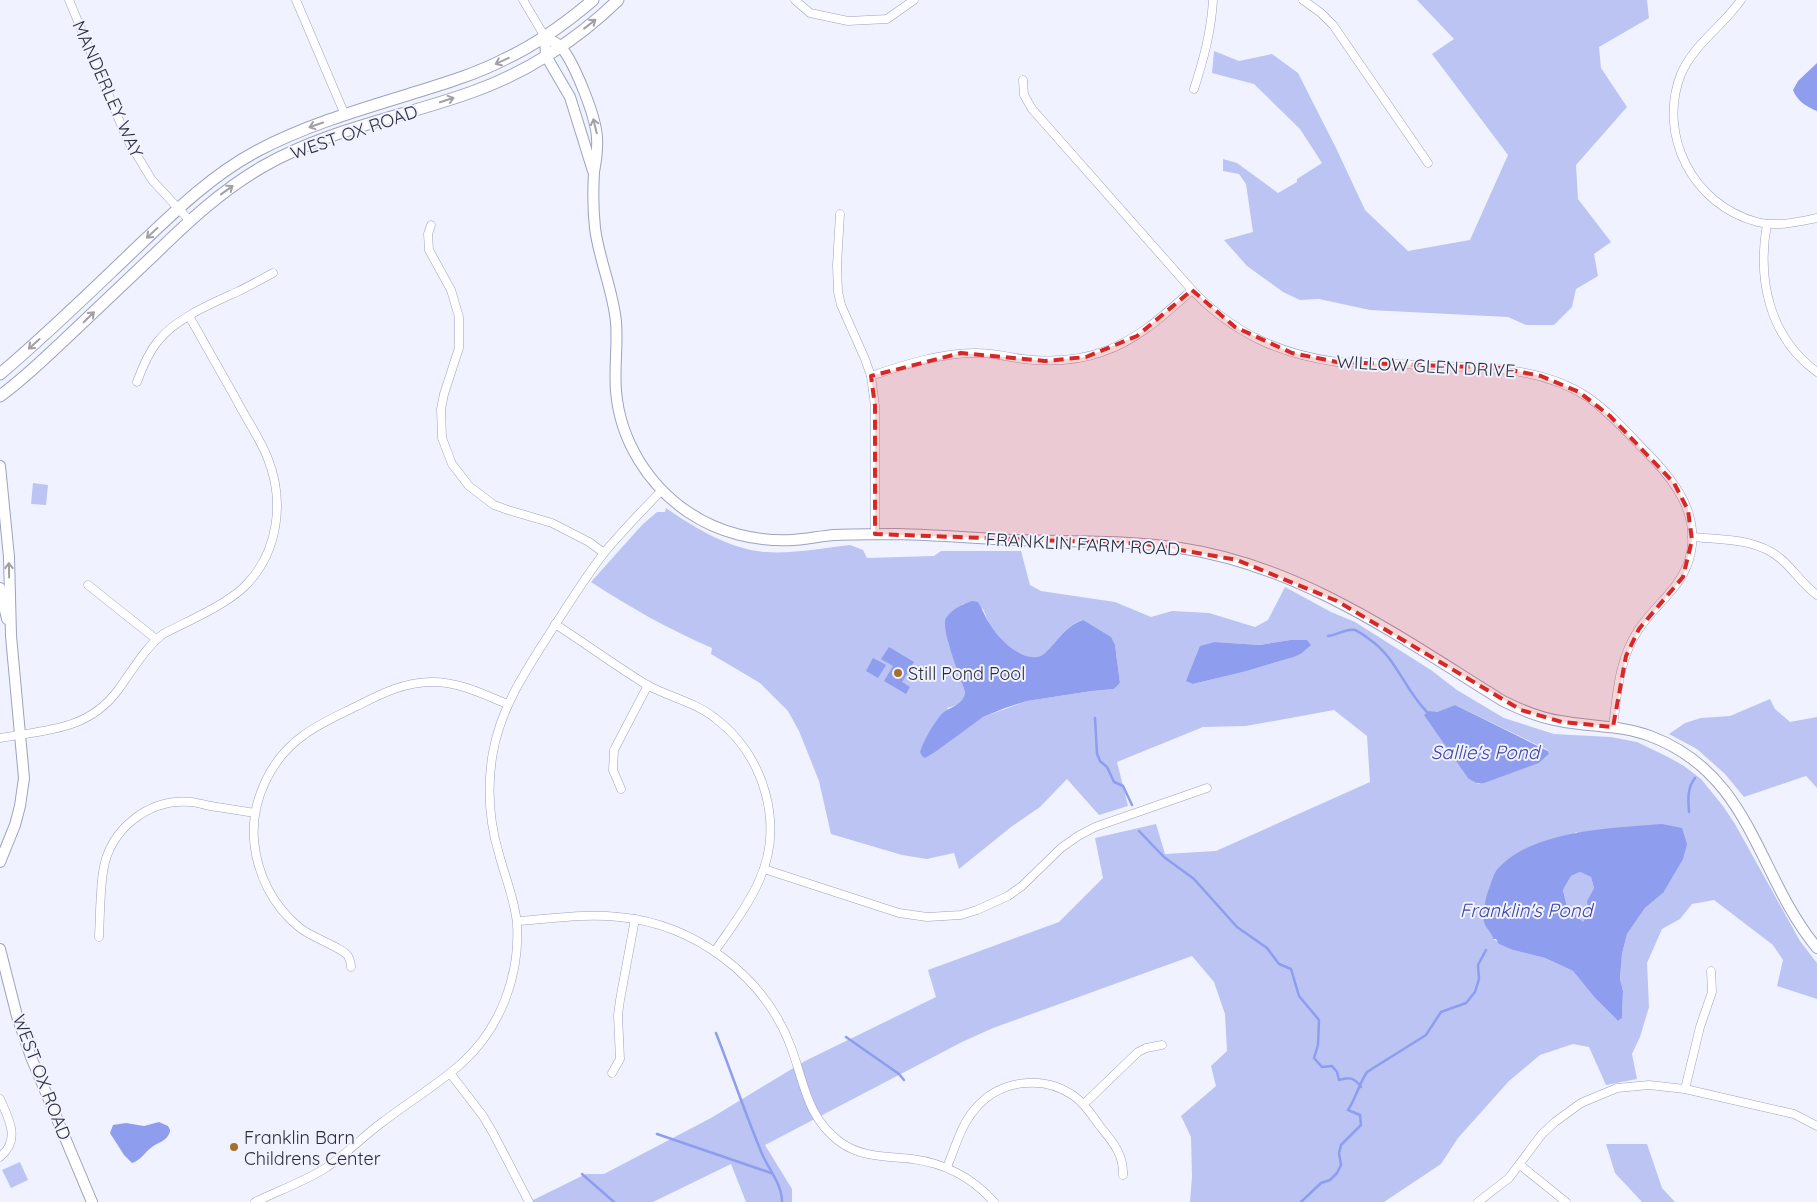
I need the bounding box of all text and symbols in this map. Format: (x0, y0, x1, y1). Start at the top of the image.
street label: MANDERLEY WAY (67, 17, 149, 161)
one-way arrow (584, 19, 597, 30)
one-way arrow (495, 56, 510, 66)
one-way arrow (439, 95, 454, 104)
street label: WEST OX ROAD (288, 100, 421, 164)
one-way arrow (590, 119, 599, 135)
one-way arrow (309, 121, 324, 130)
one-way arrow (220, 185, 234, 195)
one-way arrow (146, 227, 159, 239)
one-way arrow (82, 311, 95, 323)
one-way arrow (28, 339, 41, 350)
street label: WILLOW GLEN DRIVE (1336, 350, 1516, 382)
street label: FRANKLIN FARM ROAD (985, 527, 1181, 561)
one-way arrow (5, 562, 14, 578)
place label: Still Pond Pool (908, 662, 1025, 685)
marker: Still Pond Pool (892, 667, 904, 679)
water label: Sallie's Pond (1431, 740, 1542, 764)
water label: Franklin's Pond (1460, 898, 1595, 922)
street label: WEST OX ROAD (7, 1011, 77, 1143)
place label: Franklin Barn Childrens Center (244, 1126, 381, 1170)
marker: Franklin Barn Childrens Center (228, 1141, 240, 1153)

